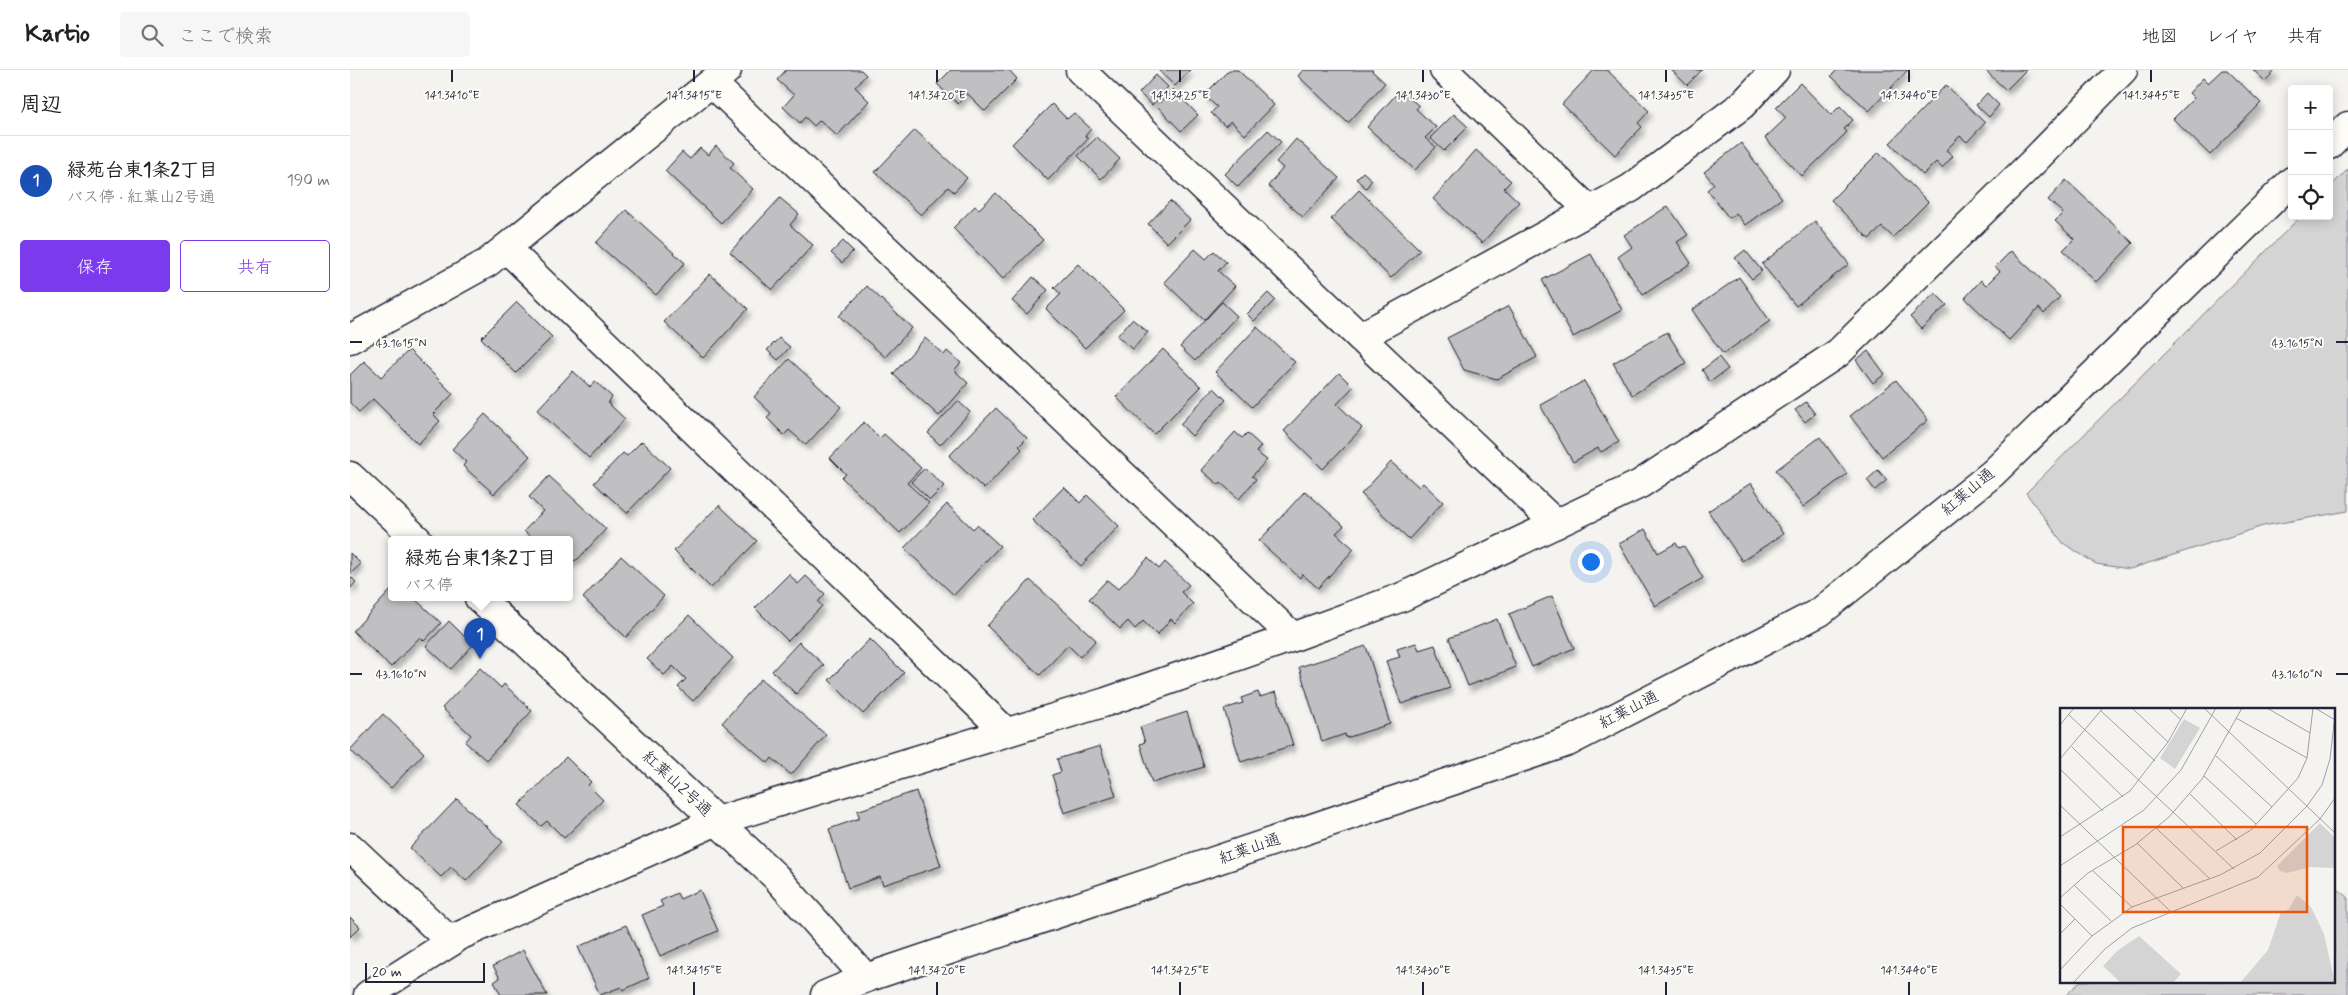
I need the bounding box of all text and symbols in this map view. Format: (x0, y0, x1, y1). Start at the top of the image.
search box (120, 12, 470, 57)
text: Kartio (25, 19, 90, 50)
icon: search (138, 21, 166, 49)
text: ここで検索 (178, 24, 273, 49)
text: 地図 (2142, 25, 2178, 49)
text: レイヤ (2206, 25, 2259, 49)
text: 共有 (2287, 25, 2323, 49)
map controls (2288, 85, 2333, 220)
button: + (2288, 85, 2333, 130)
text: 141.3410°E (424, 88, 480, 104)
text: 141.3415°E (666, 88, 722, 104)
text: 141.3420°E (908, 88, 966, 104)
text: 141.3425°E (1151, 88, 1209, 104)
text: 141.3430°E (1395, 88, 1451, 104)
text: 141.3435°E (1638, 88, 1694, 104)
text: 141.3440°E (1880, 88, 1938, 104)
text: 141.3445°E (2122, 88, 2180, 104)
text: 周辺 (20, 91, 62, 119)
button: − (2288, 130, 2333, 175)
text: 緑苑台東1条2丁目 (67, 158, 218, 183)
text: 1 (32, 170, 40, 191)
text: 190 m (287, 170, 330, 191)
button: locate (2288, 175, 2333, 220)
text: バス停 · 紅葉山2号通 (67, 187, 215, 208)
button: 保存 (20, 240, 170, 292)
button: 共有 (180, 240, 330, 292)
text: 43.1615°N (376, 336, 426, 352)
text: 43.1615°N (2272, 336, 2322, 352)
street label: 紅葉山通 (1937, 463, 1999, 521)
popup (388, 536, 573, 601)
text: 緑苑台東1条2丁目 (405, 546, 556, 571)
your location (1578, 549, 1604, 575)
text: バス停 (405, 575, 453, 596)
pin: 1 (464, 618, 496, 659)
text: 43.1610°N (376, 667, 426, 683)
text: 43.1610°N (2272, 667, 2322, 683)
street label: 紅葉山通 (1596, 686, 1662, 734)
inset map (2060, 708, 2336, 982)
street label: 紅葉山2号通 (638, 746, 716, 822)
street label: 紅葉山通 (1216, 829, 1284, 869)
scale bar (365, 960, 485, 983)
text: 20 m (372, 963, 402, 981)
text: 141.3415°E (666, 963, 722, 979)
text: 141.3420°E (908, 963, 966, 979)
text: 141.3425°E (1151, 963, 1209, 979)
text: 141.3430°E (1395, 963, 1451, 979)
text: 141.3435°E (1638, 963, 1694, 979)
text: 141.3440°E (1880, 963, 1938, 979)

